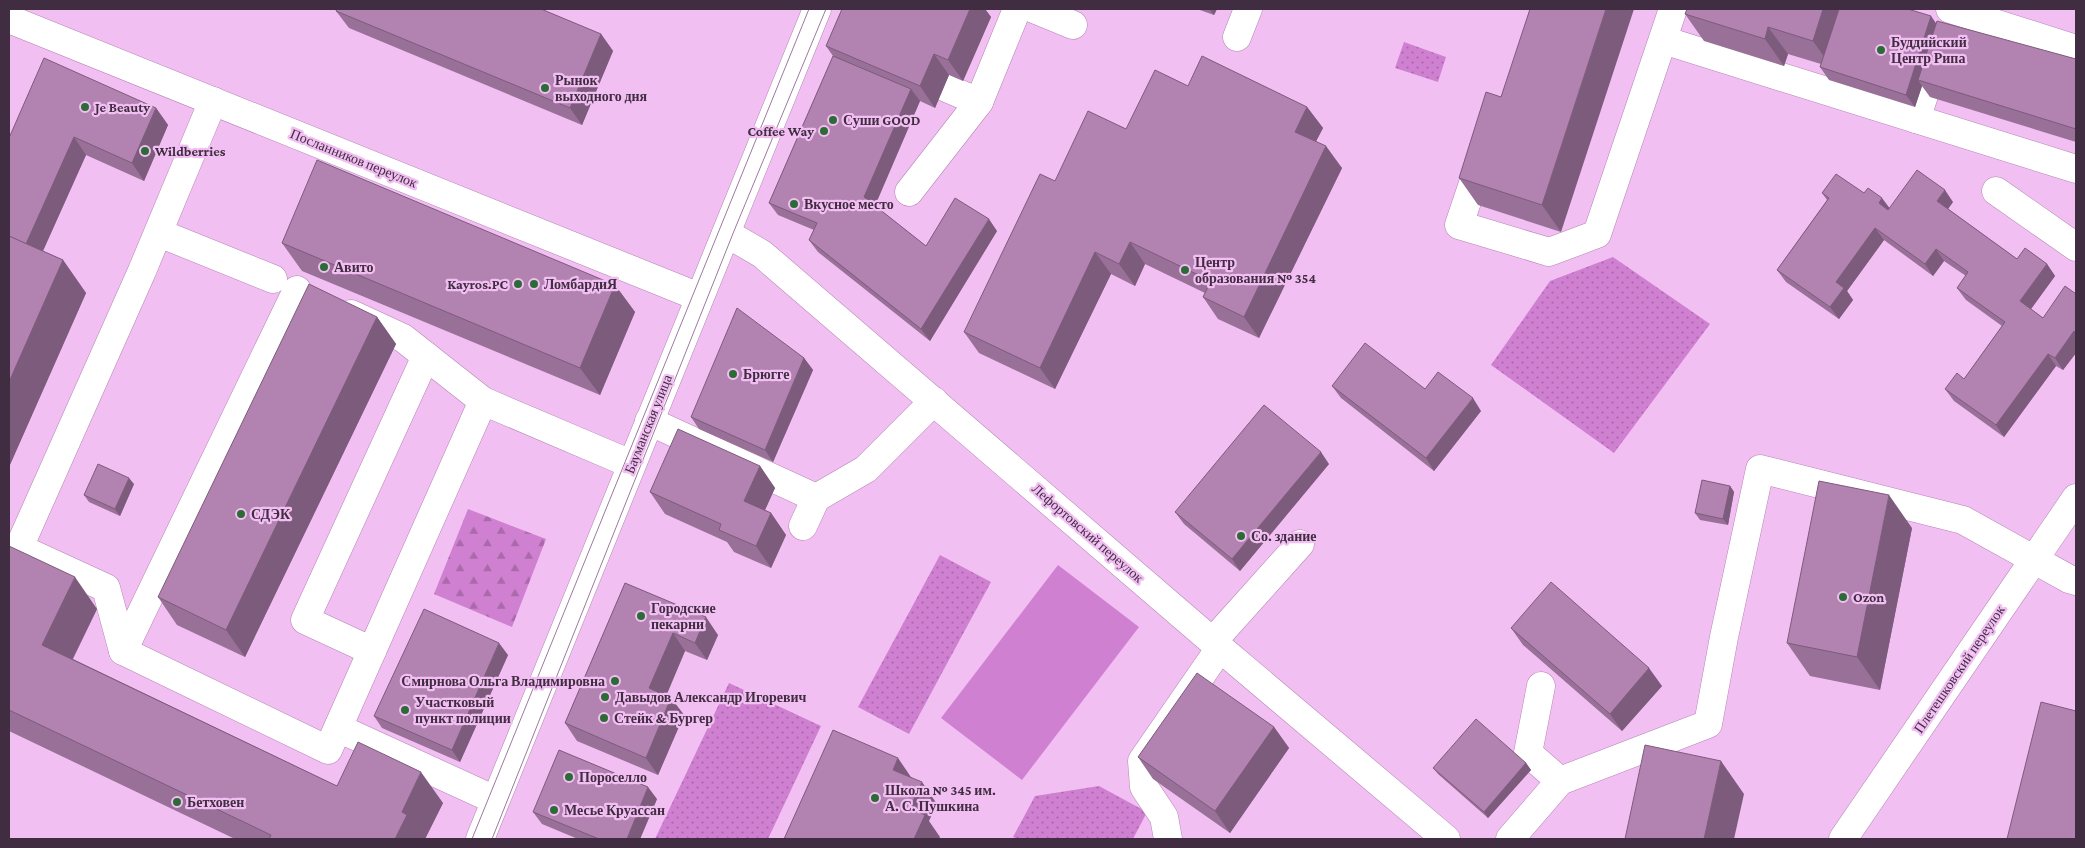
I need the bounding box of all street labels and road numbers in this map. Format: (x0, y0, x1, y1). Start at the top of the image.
street label: Посланников переулок (288, 125, 420, 191)
street label: Бауманская улица (621, 371, 675, 476)
street label: Лефортовский переулок (1029, 480, 1147, 586)
street label: Плетешковский переулок (1910, 602, 2008, 736)

